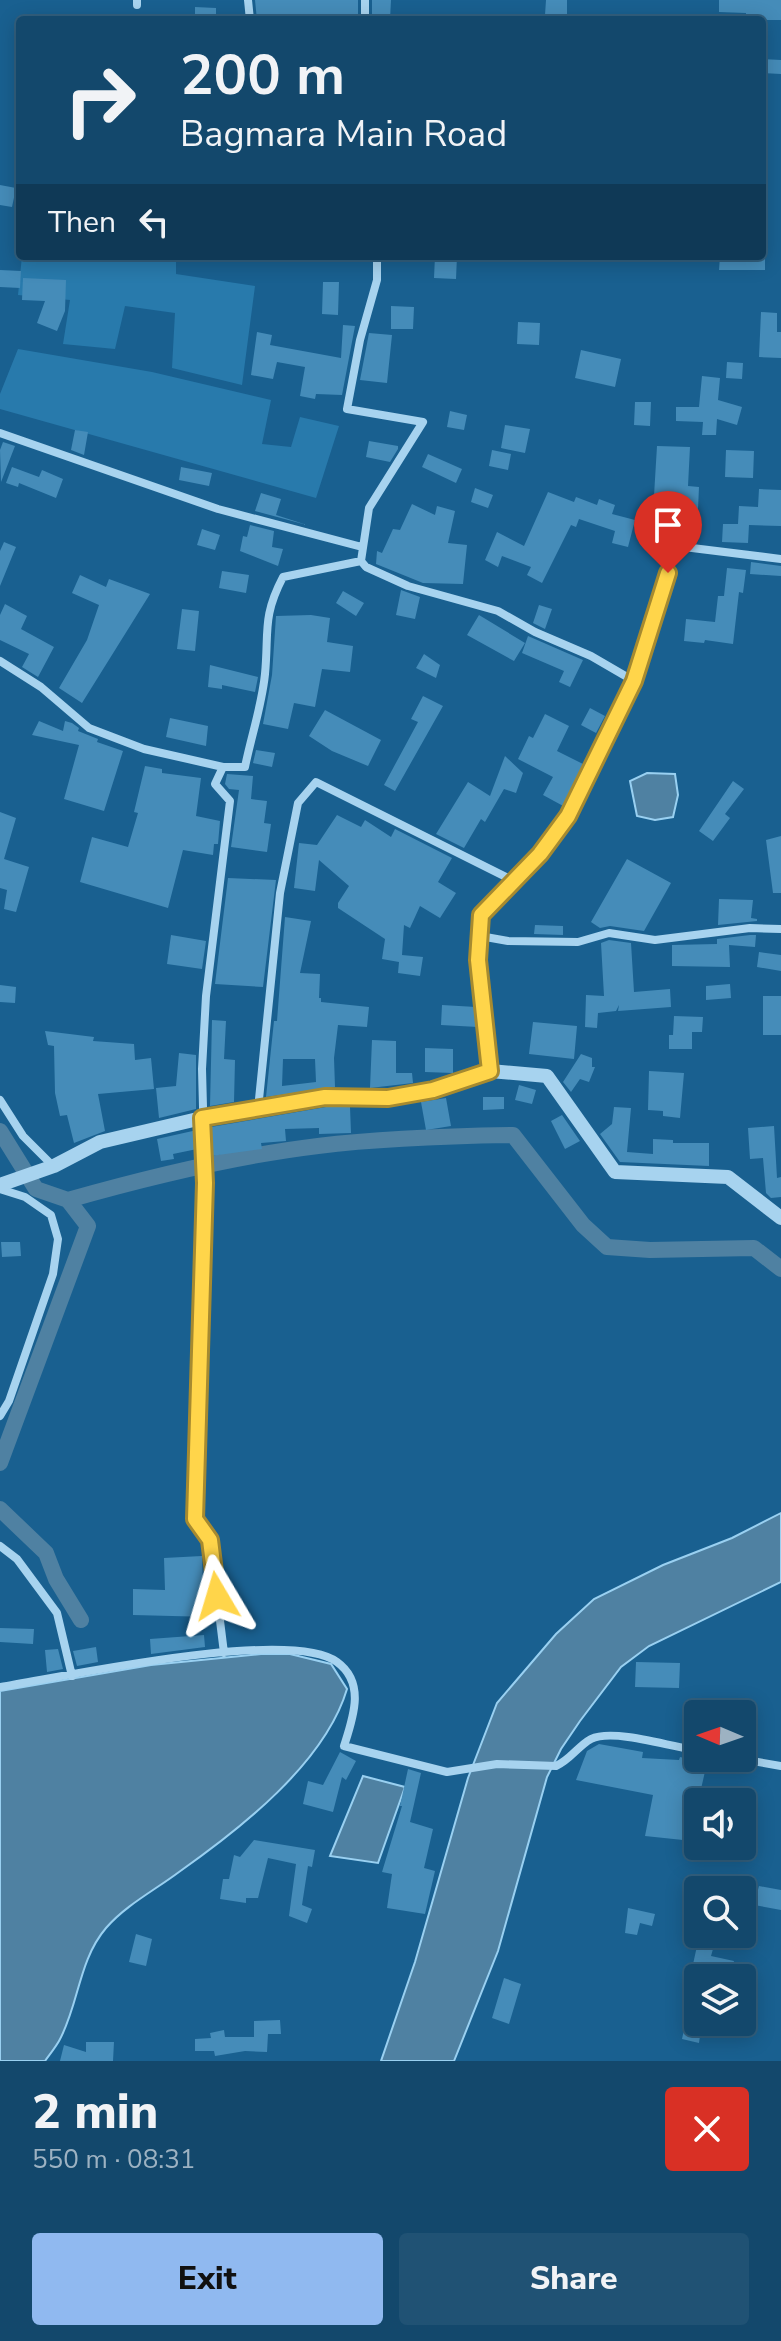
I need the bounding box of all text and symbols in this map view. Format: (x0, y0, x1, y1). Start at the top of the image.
text: 200 m (180, 37, 345, 114)
icon: right (48, 48, 152, 152)
text: Bagmara Main Road (180, 110, 507, 159)
icon: left (132, 200, 176, 244)
text: Then (48, 202, 116, 243)
pin (634, 491, 702, 573)
icon: arrive (646, 503, 690, 547)
position arrow (175, 1554, 259, 1638)
north arrow (684, 1700, 756, 1772)
map controls (684, 1700, 756, 2036)
button: sound (684, 1788, 756, 1860)
button: search (684, 1876, 756, 1948)
button: layers (684, 1964, 756, 2036)
text: 2 min (32, 2079, 158, 2145)
button: close (665, 2087, 749, 2171)
text: 550 m · 08:31 (32, 2142, 195, 2177)
button: Exit (32, 2233, 383, 2325)
button: Share (399, 2233, 749, 2325)

